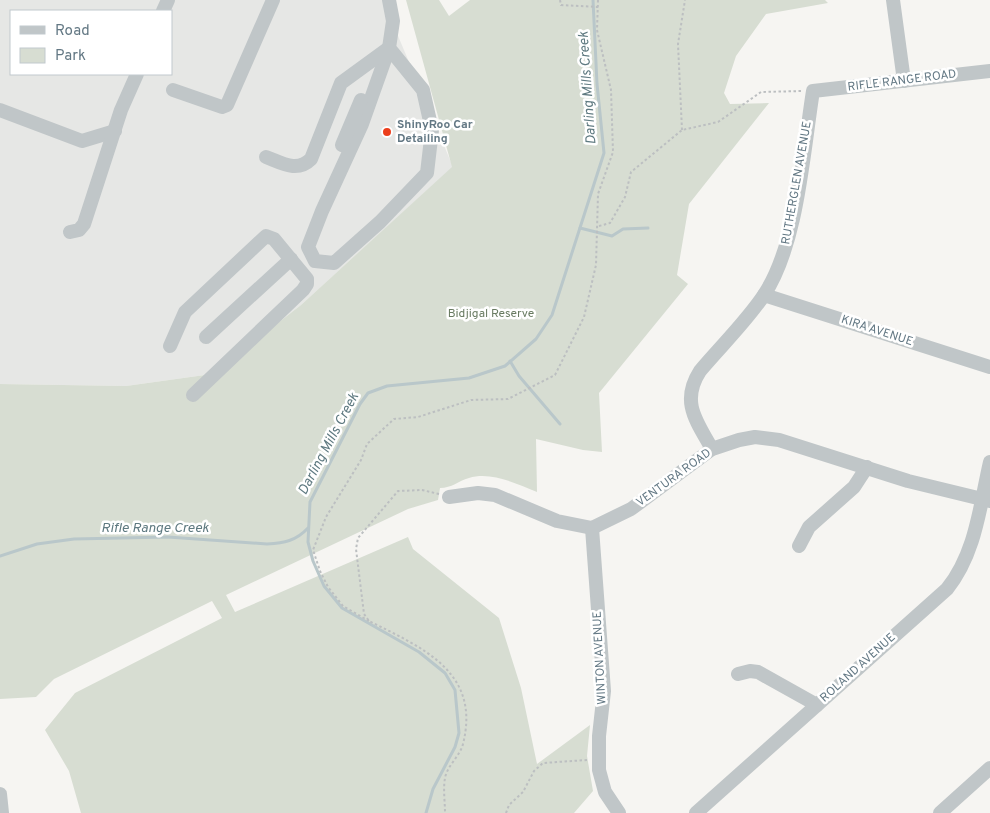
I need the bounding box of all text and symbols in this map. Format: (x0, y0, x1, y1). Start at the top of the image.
legend (10, 10, 172, 75)
text: Road (55, 22, 90, 41)
water label: Darling Mills Creek (576, 30, 600, 145)
text: Park (55, 47, 86, 66)
street label: RIFLE RANGE ROAD (847, 66, 957, 96)
place label: ShinyRoo Car Detailing (397, 117, 473, 147)
street label: RUTHERGLEN AVENUE (778, 120, 816, 246)
marker: ShinyRoo Car Detailing (381, 126, 393, 138)
park label: Bidjigal Reserve (448, 306, 534, 322)
street label: KIRA AVENUE (839, 312, 915, 350)
water label: Darling Mills Creek (295, 389, 364, 498)
street label: VENTURA ROAD (633, 445, 715, 511)
water label: Rifle Range Creek (101, 520, 210, 537)
street label: WINTON AVENUE (590, 611, 610, 705)
street label: ROLAND AVENUE (817, 630, 899, 706)

